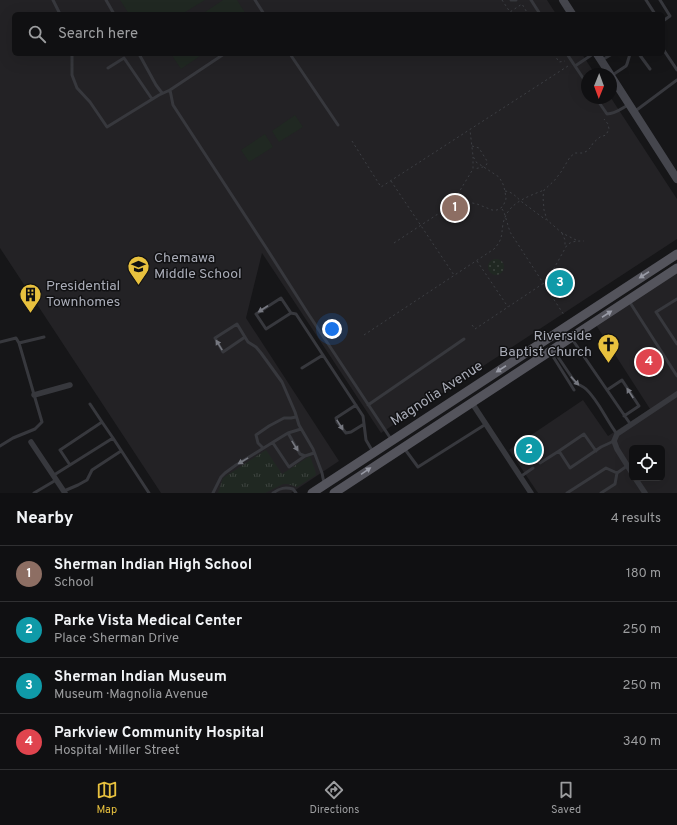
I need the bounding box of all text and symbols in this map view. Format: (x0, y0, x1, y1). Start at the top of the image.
search box (12, 12, 665, 56)
icon: search (26, 23, 48, 45)
text: Search here (58, 25, 138, 44)
north arrow (581, 68, 617, 104)
pin: 1 (442, 193, 468, 223)
place label: Chemawa Middle School (154, 250, 242, 283)
school or university icon: Chemawa Middle School (126, 253, 152, 286)
pin: 3 (547, 268, 573, 298)
one-way arrow (639, 271, 650, 279)
place label: Presidential Townhomes (46, 278, 120, 311)
building icon: Presidential Townhomes (18, 281, 44, 314)
one-way arrow (258, 305, 268, 313)
one-way arrow (602, 310, 612, 318)
your location (322, 319, 342, 339)
place label: Riverside Baptist Church (499, 328, 592, 361)
church icon: Riverside Baptist Church (595, 331, 621, 364)
one-way arrow (215, 340, 223, 350)
pin: 4 (636, 347, 662, 377)
street label: Magnolia Avenue (388, 358, 486, 430)
one-way arrow (495, 366, 507, 373)
one-way arrow (571, 376, 580, 386)
one-way arrow (626, 388, 634, 398)
one-way arrow (337, 419, 344, 431)
pin: 2 (516, 435, 542, 465)
one-way arrow (292, 440, 299, 452)
map controls (629, 445, 665, 481)
button: locate (629, 445, 665, 481)
one-way arrow (237, 457, 249, 464)
one-way arrow (361, 468, 372, 475)
text: Nearby (16, 508, 73, 530)
text: 4 results (611, 511, 661, 527)
text: Sherman Indian High School (54, 556, 252, 575)
text: 1 (26, 566, 32, 582)
text: 180 m (626, 566, 661, 582)
text: School (54, 575, 94, 591)
text: Parke Vista Medical Center (54, 612, 242, 631)
text: 2 (25, 622, 33, 638)
text: 250 m (623, 622, 661, 638)
text: Place · Sherman Drive (54, 631, 179, 647)
text: Sherman Indian Museum (54, 668, 227, 687)
text: 3 (25, 678, 33, 694)
text: 250 m (623, 678, 661, 694)
text: Museum · Magnolia Avenue (54, 687, 208, 703)
text: Parkview Community Hospital (54, 724, 264, 743)
text: 4 (25, 734, 33, 750)
text: 340 m (623, 734, 661, 750)
text: Hospital · Miller Street (54, 743, 180, 759)
tab: Map (96, 779, 118, 817)
tab: Directions (309, 779, 359, 817)
tab: Saved (551, 779, 581, 817)

